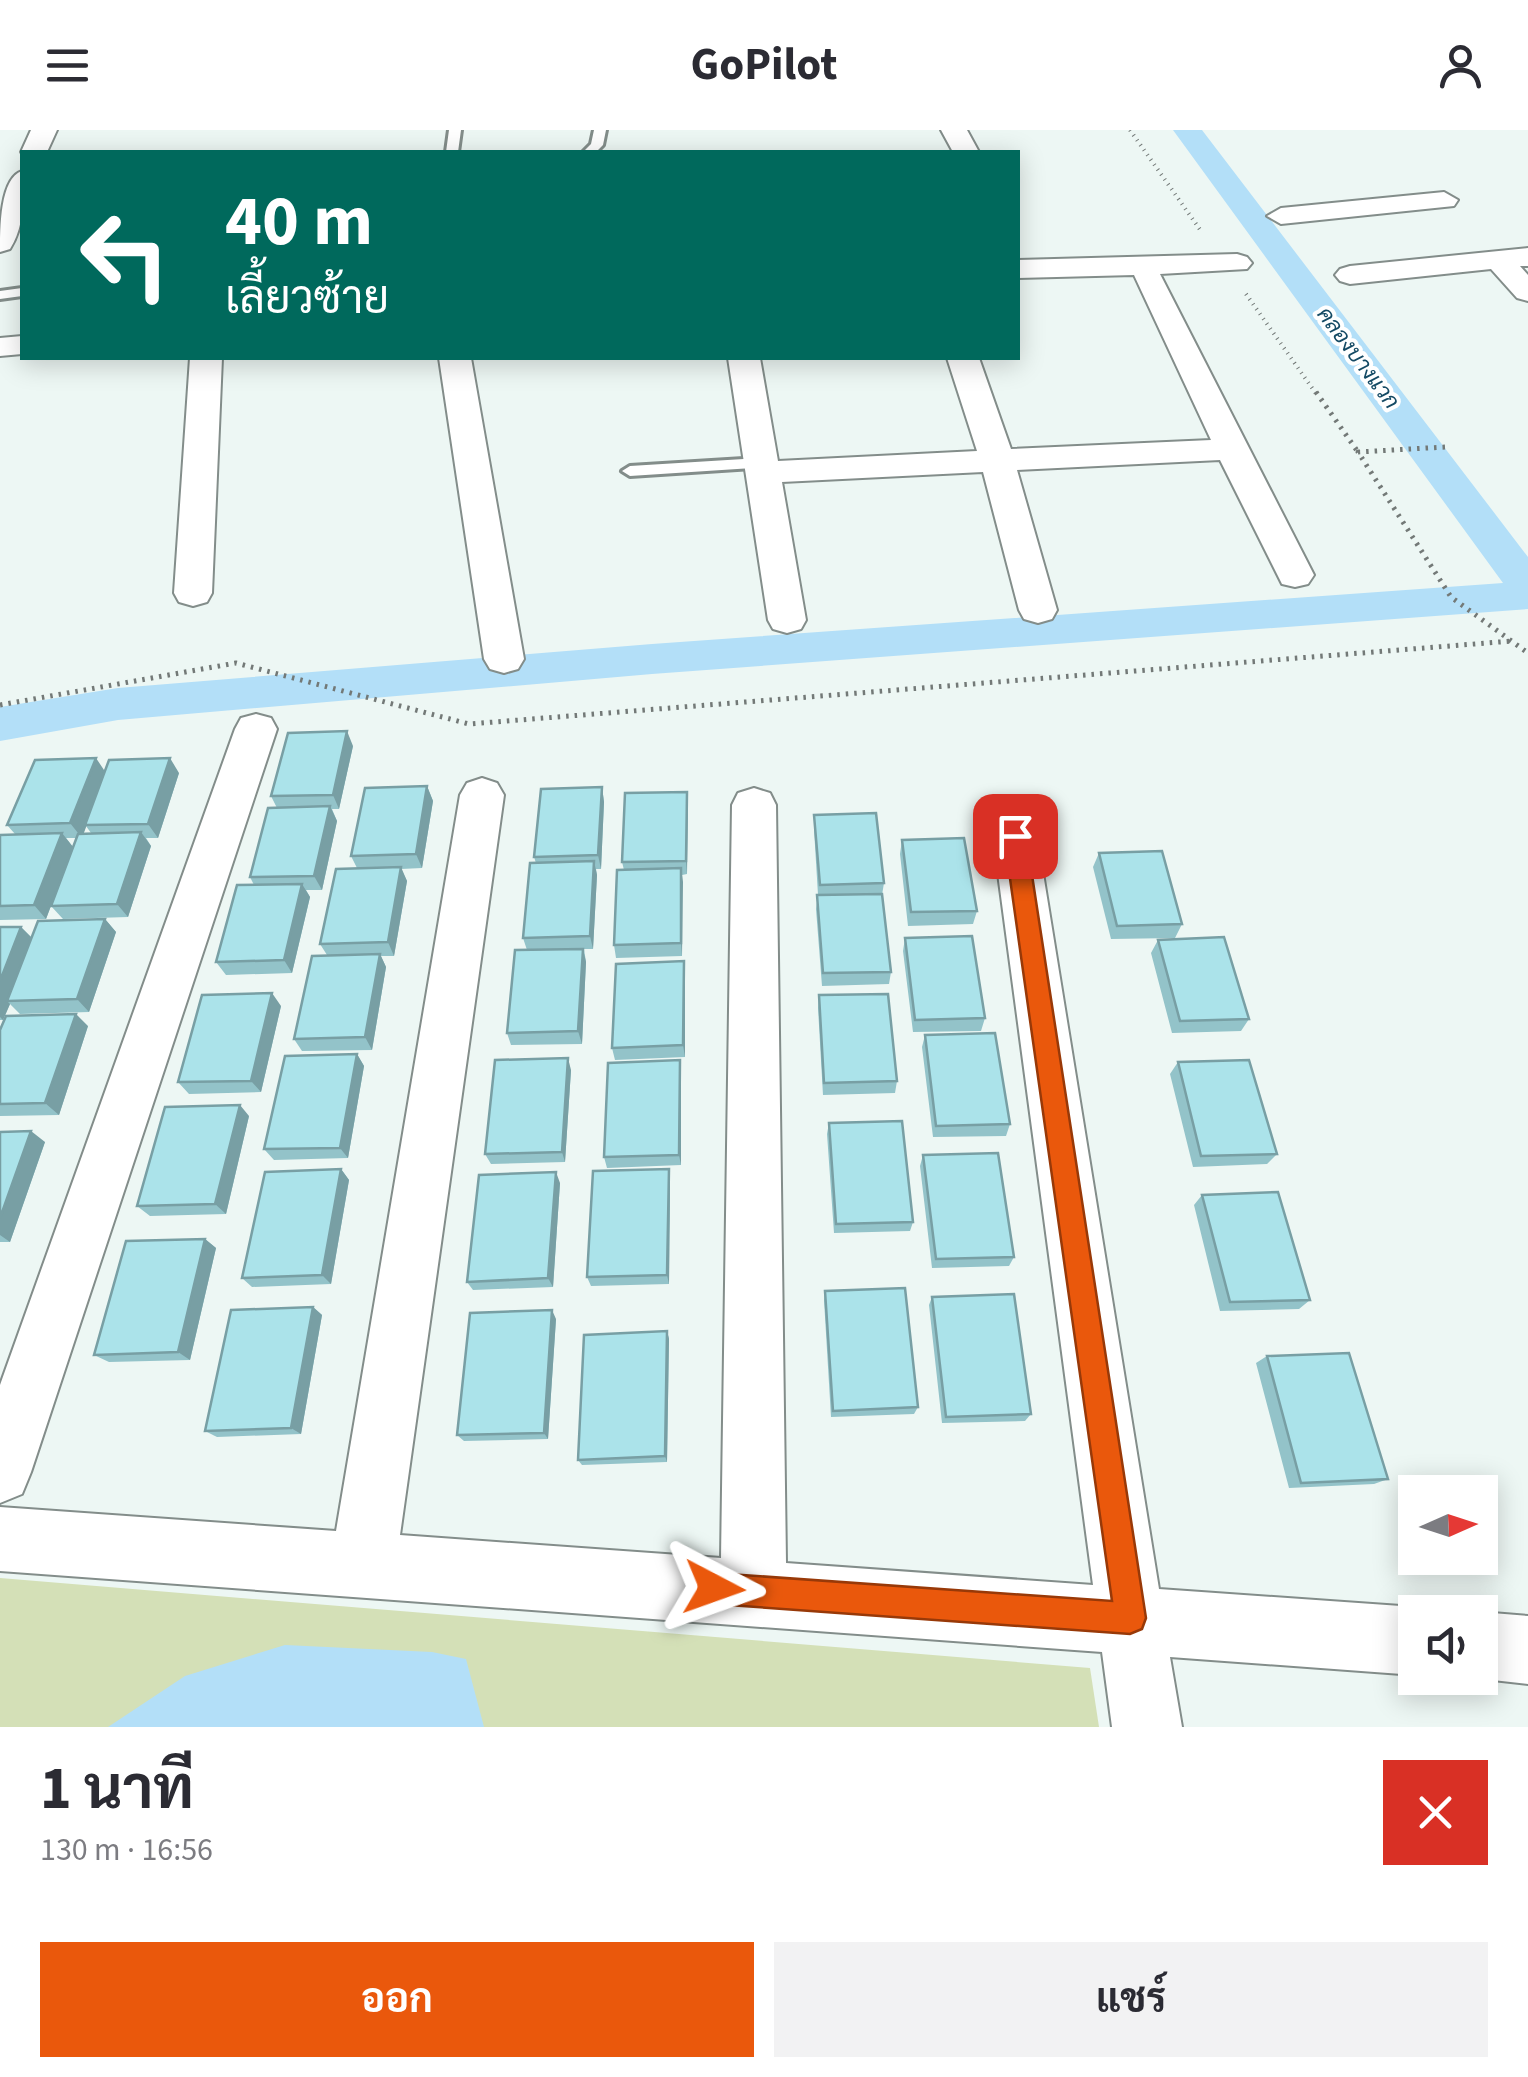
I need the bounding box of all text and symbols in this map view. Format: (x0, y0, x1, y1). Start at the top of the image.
text: GoPilot (691, 33, 837, 97)
icon: menu (40, 38, 95, 93)
icon: person (1433, 38, 1488, 93)
text: 40 m (225, 172, 373, 272)
icon: left (60, 190, 190, 320)
text: เลี้ยวซ้าย (225, 267, 389, 331)
water label: คลองบางแวก (1309, 300, 1407, 416)
pin (973, 794, 1058, 879)
icon: arrive (988, 809, 1043, 864)
north arrow (1398, 1475, 1498, 1575)
map controls (1398, 1475, 1498, 1695)
position arrow (662, 1536, 766, 1640)
button: sound (1398, 1595, 1498, 1695)
text: 1 นาที (40, 1747, 194, 1832)
button: close (1383, 1760, 1488, 1865)
text: 130 m · 16:56 (40, 1827, 213, 1873)
button: ออก (40, 1942, 754, 2057)
button: แชร์ (774, 1942, 1488, 2057)

